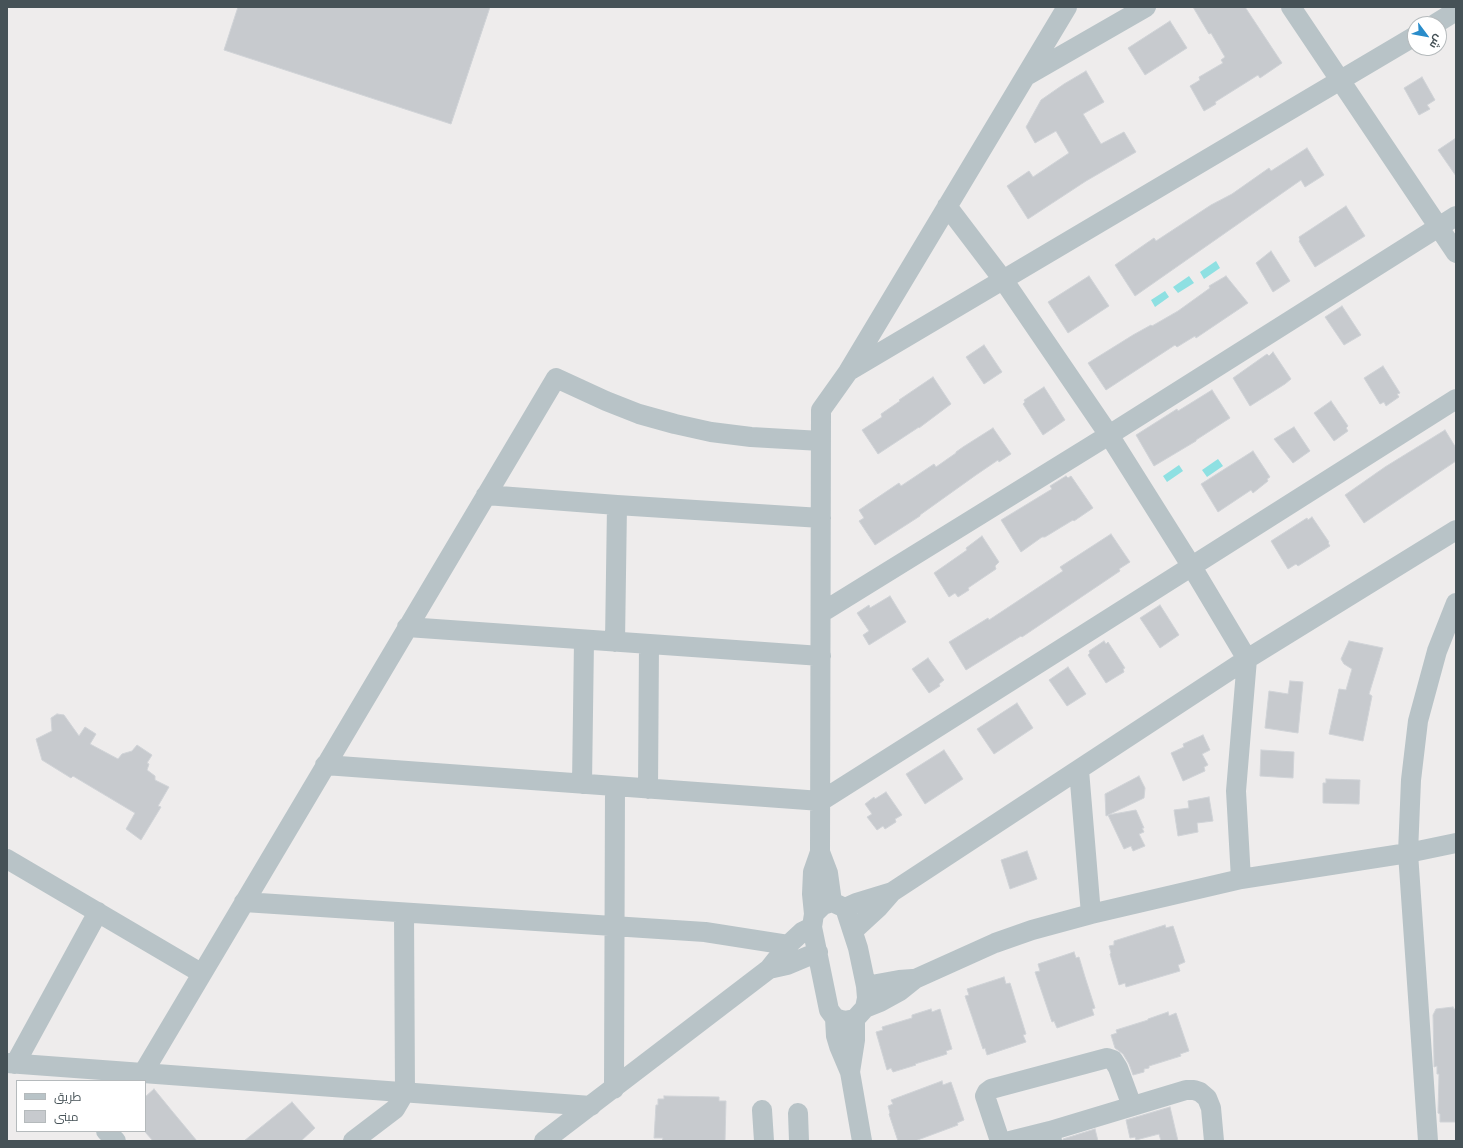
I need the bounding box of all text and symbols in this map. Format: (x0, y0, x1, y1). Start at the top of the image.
north arrow (1407, 16, 1447, 56)
text: ش (1427, 32, 1447, 52)
legend (16, 1080, 146, 1132)
text: طريق (54, 1088, 81, 1105)
text: مبنى (54, 1108, 79, 1125)

